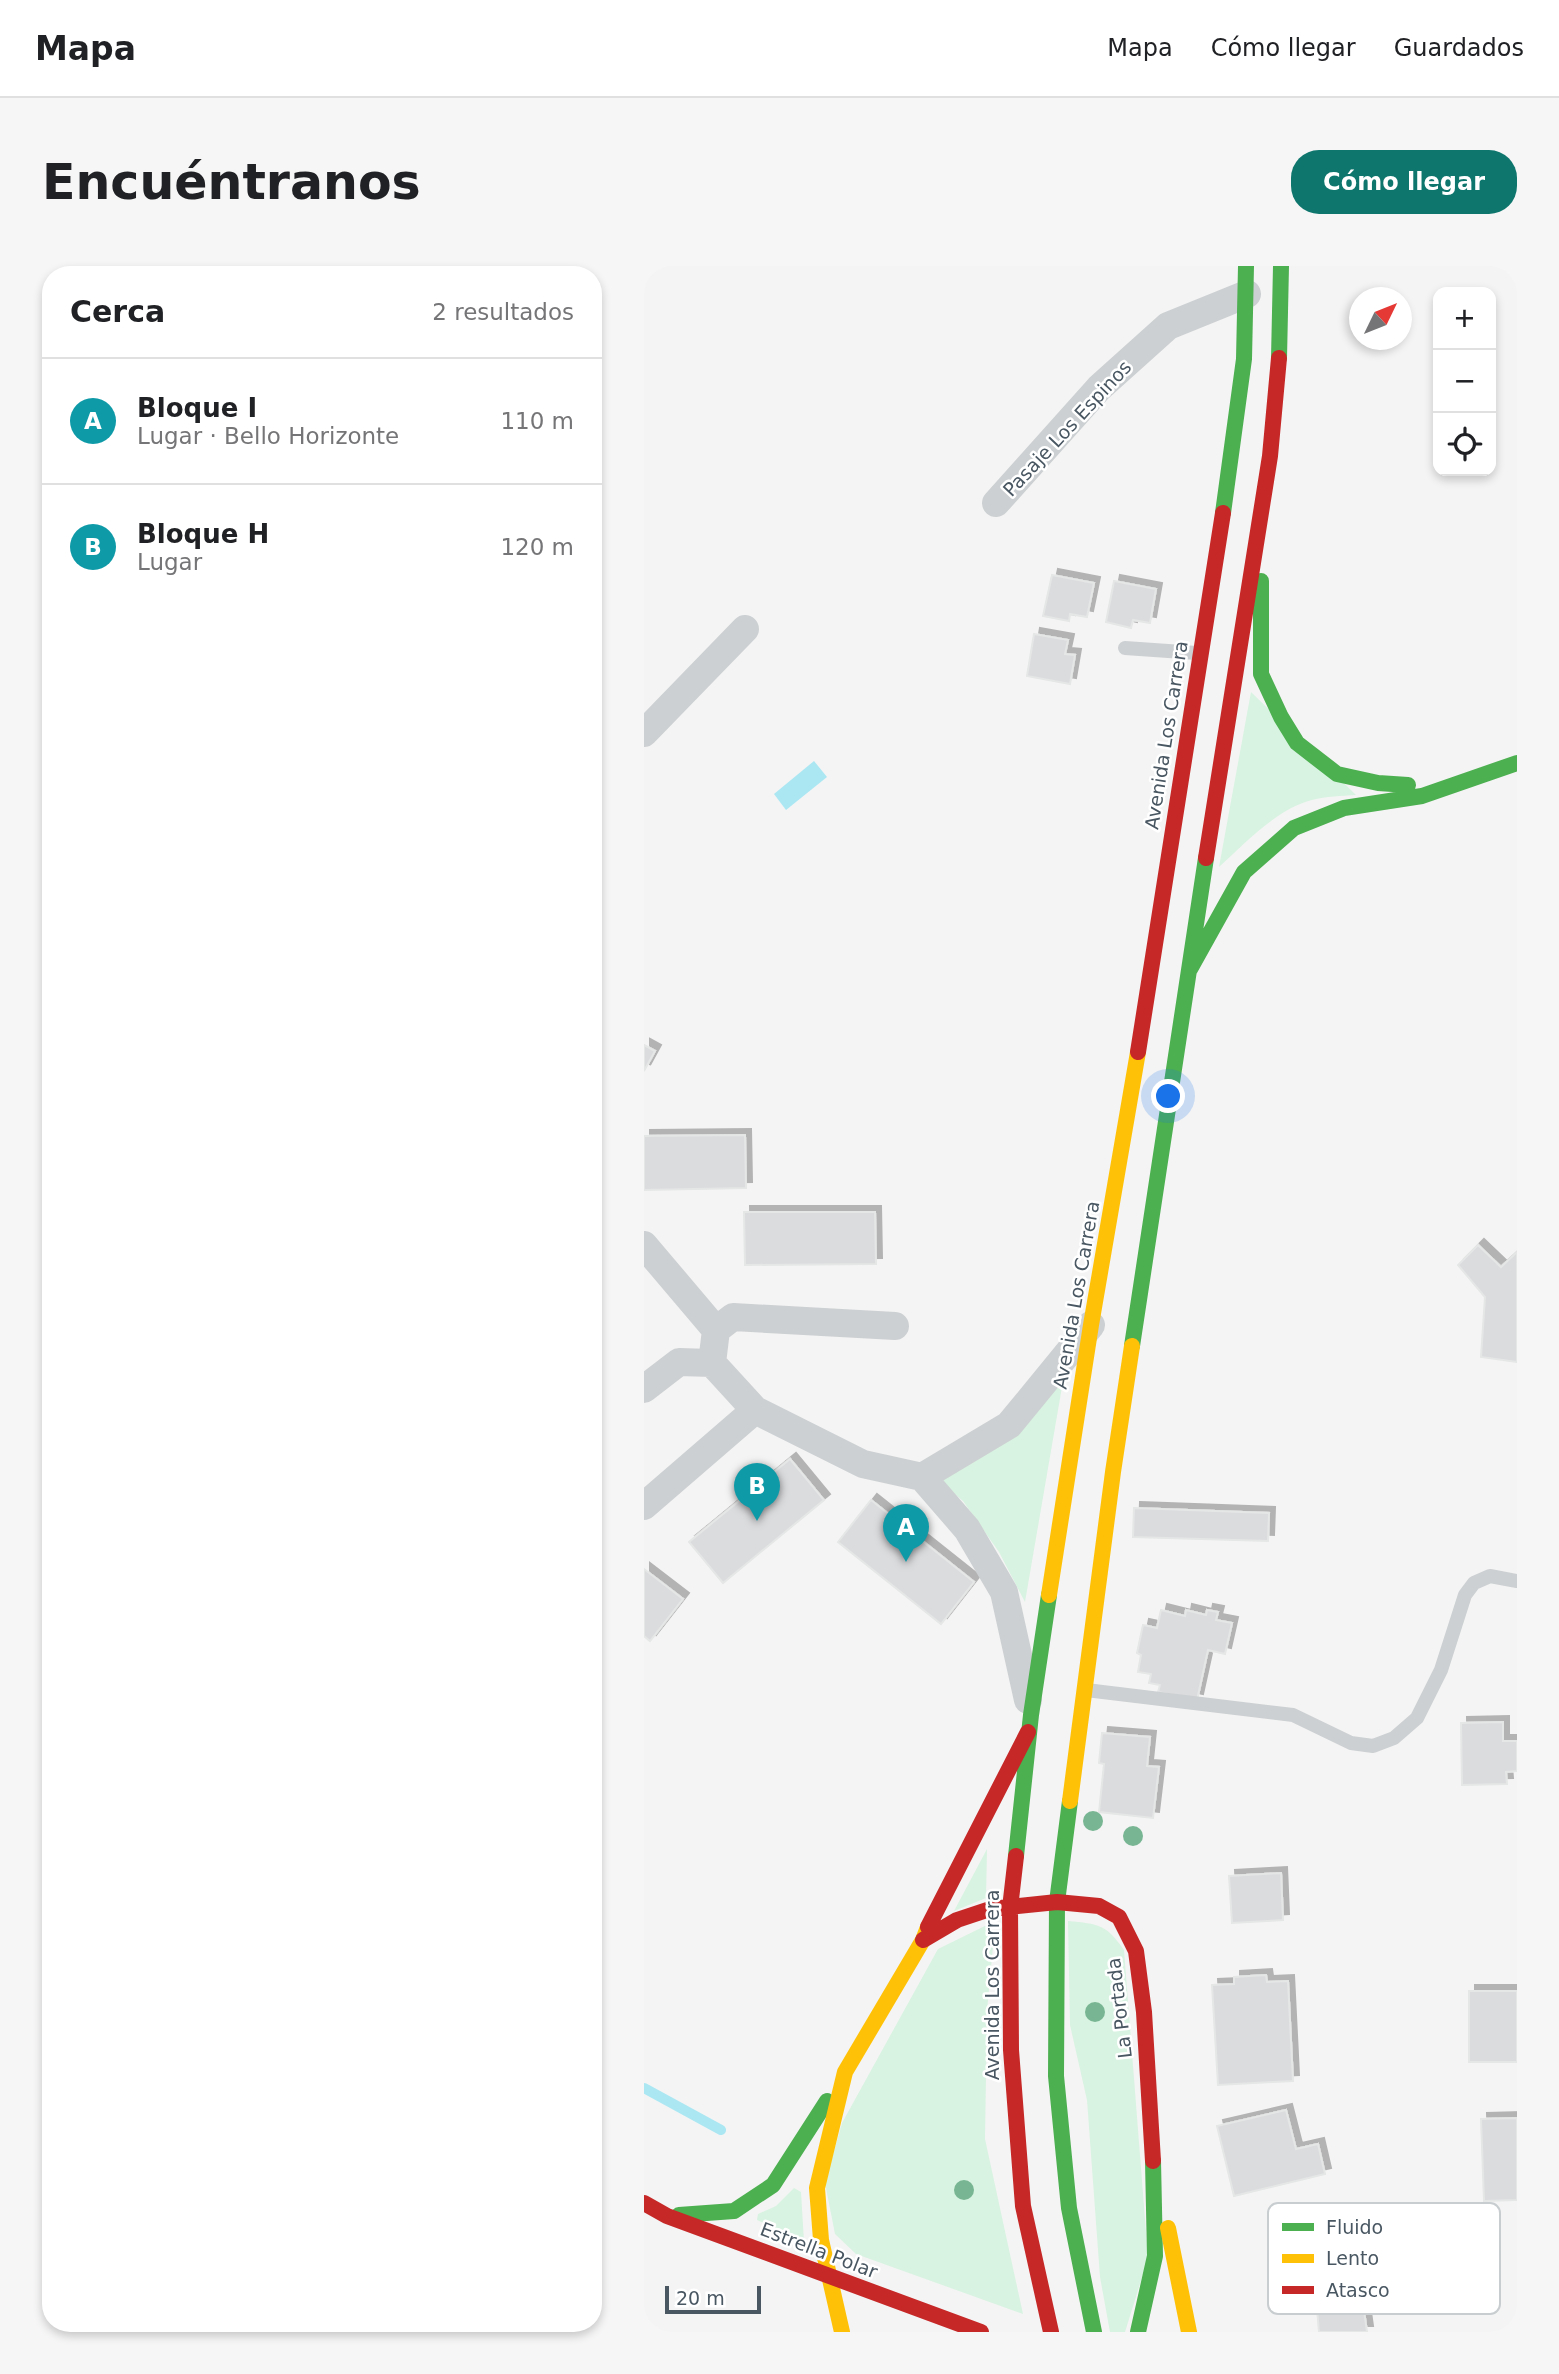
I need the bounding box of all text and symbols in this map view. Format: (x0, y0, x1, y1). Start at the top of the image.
text: Mapa (35, 29, 136, 68)
text: Mapa (1107, 34, 1173, 62)
text: Cómo llegar (1211, 34, 1356, 62)
text: Guardados (1394, 34, 1524, 62)
button: Cómo llegar (1291, 150, 1517, 214)
text: Encuéntranos (42, 154, 421, 211)
north arrow (1349, 287, 1412, 350)
map controls (1433, 287, 1496, 476)
button: + (1433, 287, 1496, 350)
text: Cerca (70, 294, 165, 329)
text: 2 resultados (432, 299, 574, 325)
button: − (1433, 350, 1496, 413)
street label: Pasaje Los Espinos (998, 356, 1136, 500)
text: Bloque I (137, 393, 257, 423)
text: A (84, 408, 102, 434)
text: 110 m (500, 408, 574, 434)
button: locate (1433, 413, 1496, 476)
text: Lugar · Bello Horizonte (137, 423, 399, 449)
text: Bloque H (137, 519, 269, 549)
text: B (84, 534, 102, 560)
text: 120 m (500, 534, 574, 560)
text: Lugar (137, 549, 202, 575)
street label: Avenida Los Carrera (1140, 639, 1192, 831)
your location (1151, 1079, 1185, 1113)
street label: Avenida Los Carrera (1049, 1199, 1103, 1391)
pin: B (734, 1463, 780, 1521)
pin: A (883, 1504, 929, 1562)
street label: Avenida Los Carrera (981, 1890, 1003, 2080)
street label: La Portada (1102, 1956, 1136, 2060)
legend (1268, 2203, 1500, 2314)
text: Fluido (1326, 2216, 1383, 2238)
street label: Estrella Polar (757, 2218, 881, 2283)
text: Lento (1326, 2247, 1379, 2269)
text: Atasco (1326, 2279, 1390, 2301)
scale bar (665, 2283, 761, 2315)
text: 20 m (676, 2287, 725, 2309)

